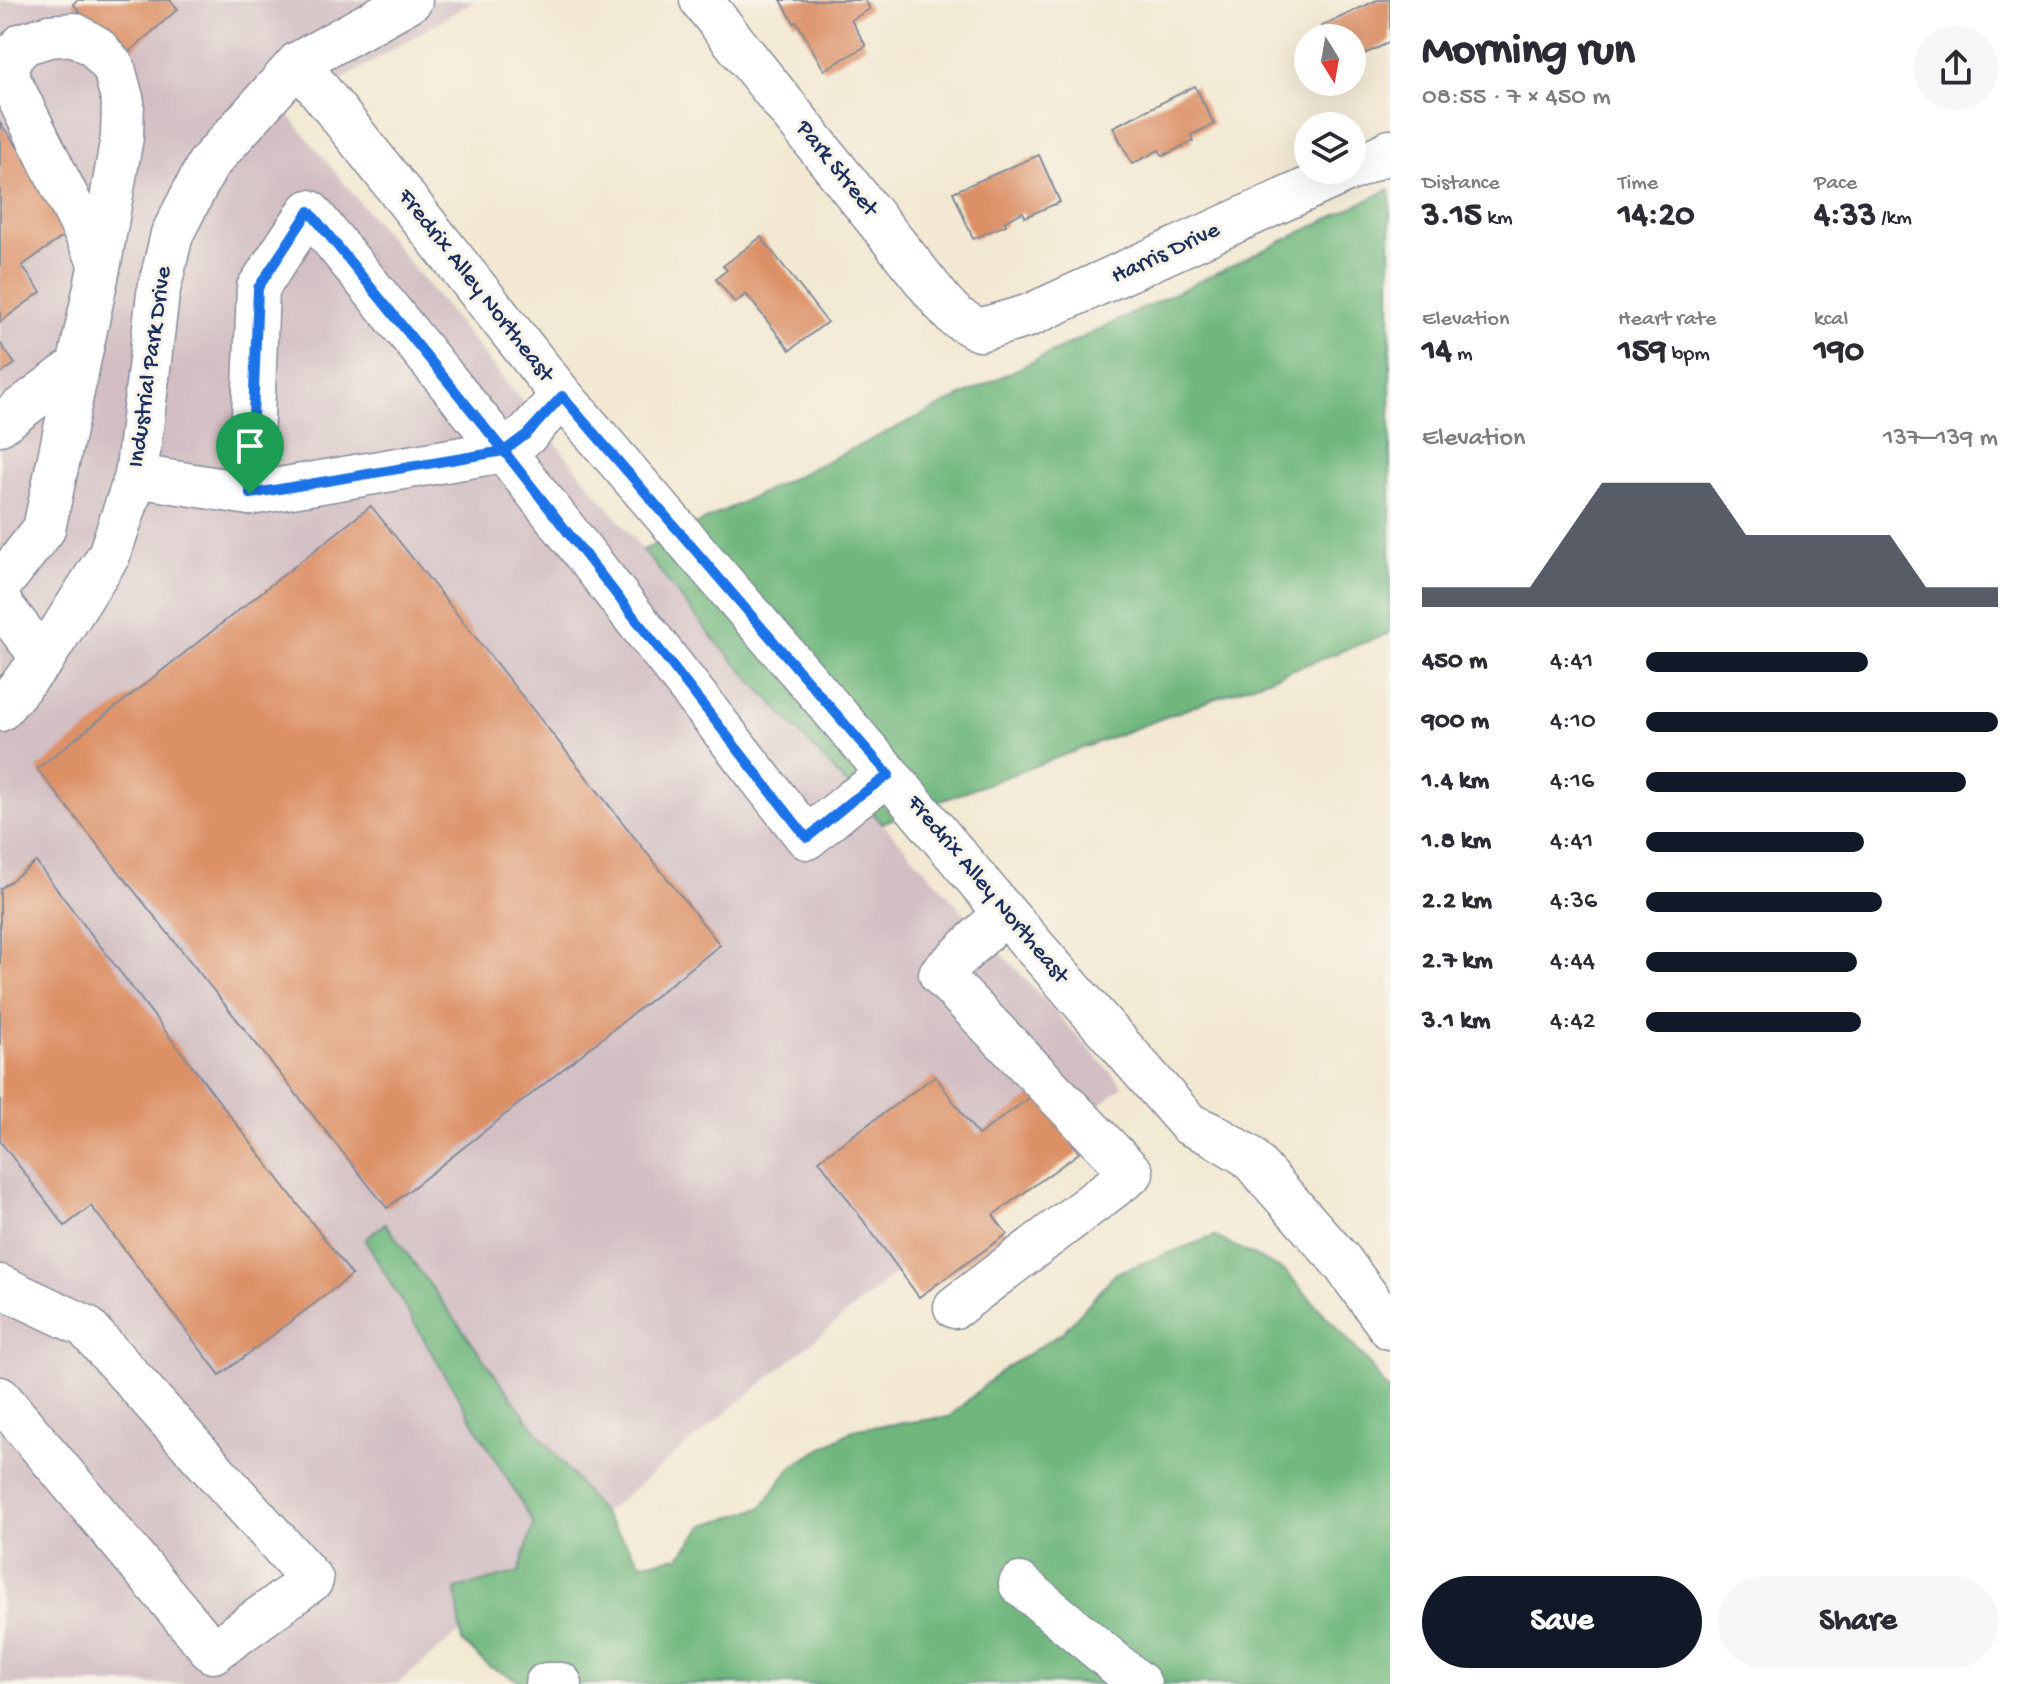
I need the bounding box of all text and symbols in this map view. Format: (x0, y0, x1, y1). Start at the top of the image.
north arrow (1294, 24, 1366, 96)
map controls (1294, 24, 1366, 184)
button: share (1914, 26, 1998, 110)
text: Morning run (1422, 27, 1635, 79)
text: 08:55 · 7 × 450 m (1422, 83, 1611, 114)
button: layers (1294, 112, 1366, 184)
street label: Park Street (788, 114, 885, 225)
text: Distance (1422, 171, 1500, 197)
text: Time (1618, 171, 1658, 197)
text: Pace (1814, 171, 1857, 197)
street label: Fredrix Alley Northeast (390, 183, 561, 390)
text: 3.15 (1422, 197, 1482, 237)
text: 14:20 (1618, 197, 1694, 237)
text: 4:33 (1814, 197, 1876, 237)
text: km (1482, 206, 1513, 232)
text: /km (1876, 206, 1912, 232)
street label: Harris Drive (1107, 216, 1225, 292)
street label: Industrial Park Drive (123, 264, 180, 469)
text: Elevation (1422, 307, 1509, 333)
text: Heart rate (1618, 307, 1716, 333)
text: kcal (1814, 307, 1848, 333)
text: 14 (1422, 333, 1452, 373)
text: 159 (1618, 333, 1667, 373)
text: 190 (1814, 333, 1864, 373)
text: m (1452, 342, 1473, 368)
text: bpm (1667, 342, 1710, 368)
pin (216, 412, 284, 494)
icon: arrive (228, 424, 272, 468)
text: Elevation (1422, 424, 1525, 455)
text: 137–139 m (1883, 424, 1998, 455)
text: 450 m (1422, 647, 1487, 678)
text: 4:41 (1550, 647, 1593, 678)
text: 900 m (1422, 707, 1489, 738)
text: 4:10 (1550, 707, 1596, 738)
text: 1.4 km (1422, 767, 1489, 798)
text: 4:16 (1550, 767, 1594, 798)
street label: Fredrix Alley Northeast (899, 789, 1076, 992)
text: 1.8 km (1422, 827, 1491, 858)
text: 4:41 (1550, 827, 1593, 858)
text: 2.2 km (1422, 887, 1492, 918)
text: 4:36 (1550, 887, 1597, 918)
text: 2.7 km (1422, 947, 1493, 978)
text: 4:44 (1550, 947, 1595, 978)
text: 3.1 km (1422, 1007, 1490, 1038)
text: 4:42 (1550, 1007, 1596, 1038)
button: Save (1422, 1576, 1702, 1668)
button: Share (1718, 1576, 1998, 1668)

